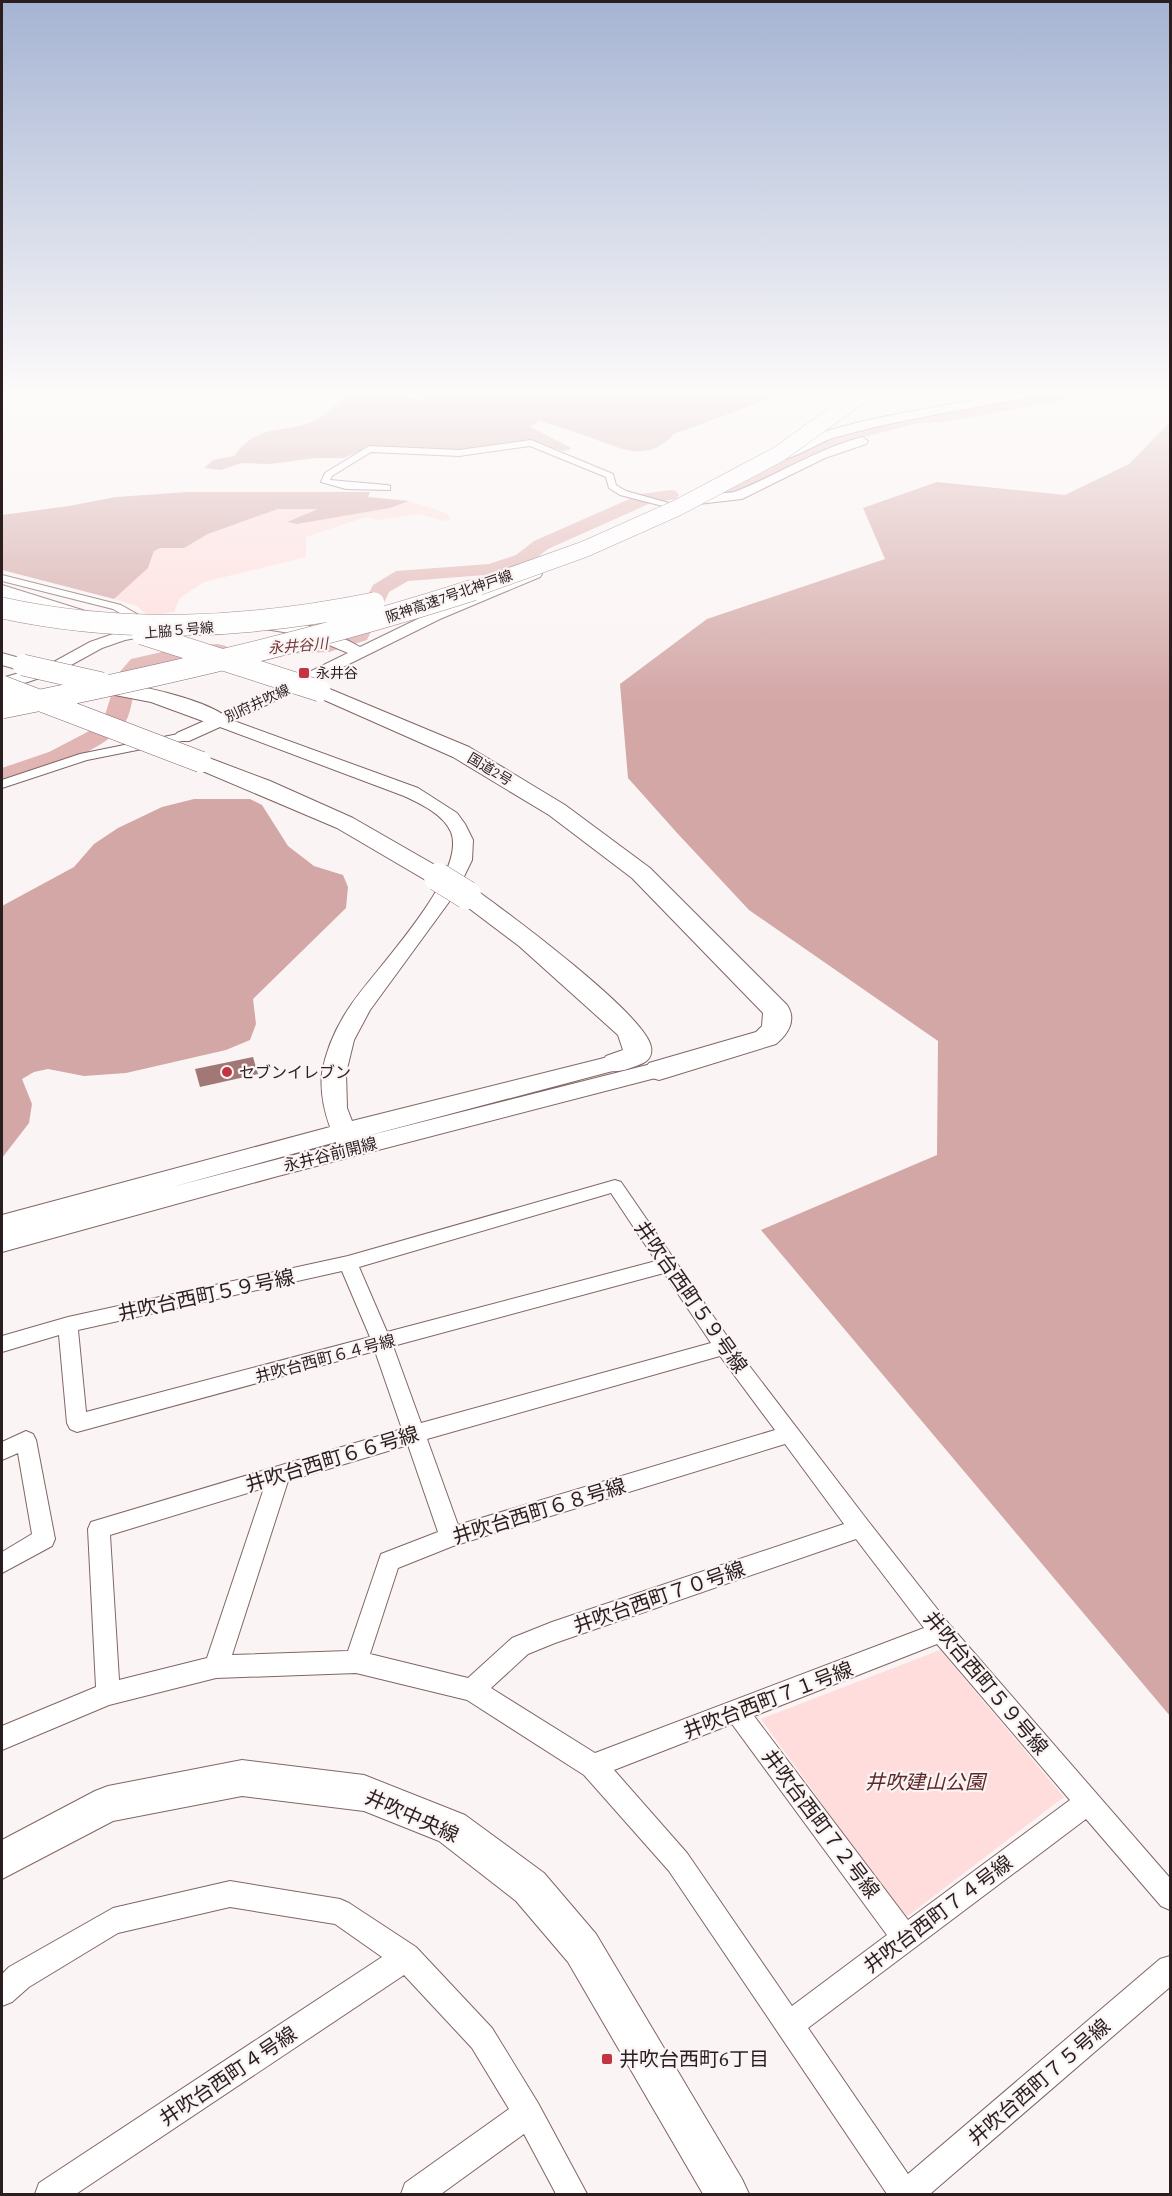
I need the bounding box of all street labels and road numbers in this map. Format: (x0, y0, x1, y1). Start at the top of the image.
street label: 阪神高速7号北神戸線 (383, 565, 515, 627)
street label: 上脇５号線 (143, 617, 215, 643)
street label: 別府井吹線 (221, 679, 293, 727)
street label: 国道2号 (464, 748, 516, 790)
street label: 永井谷前開線 (281, 1132, 379, 1176)
street label: 井吹台西町５９号線 (628, 1215, 754, 1379)
street label: 井吹台西町５９号線 (115, 1263, 297, 1327)
street label: 井吹台西町６４号線 (253, 1329, 397, 1387)
street label: 井吹台西町６６号線 (242, 1419, 422, 1499)
street label: 井吹台西町６８号線 (449, 1471, 629, 1551)
street label: 井吹台西町７０号線 (569, 1554, 749, 1640)
street label: 井吹台西町５９号線 (917, 1605, 1055, 1761)
street label: 井吹台西町７１号線 (679, 1655, 857, 1745)
street label: 井吹台西町７２号線 (756, 1744, 886, 1904)
street label: 井吹中央線 (361, 1783, 463, 1849)
street label: 井吹台西町７４号線 (858, 1849, 1018, 1979)
street label: 井吹台西町７５号線 (962, 2012, 1116, 2152)
street label: 井吹台西町４号線 (154, 2020, 302, 2132)

